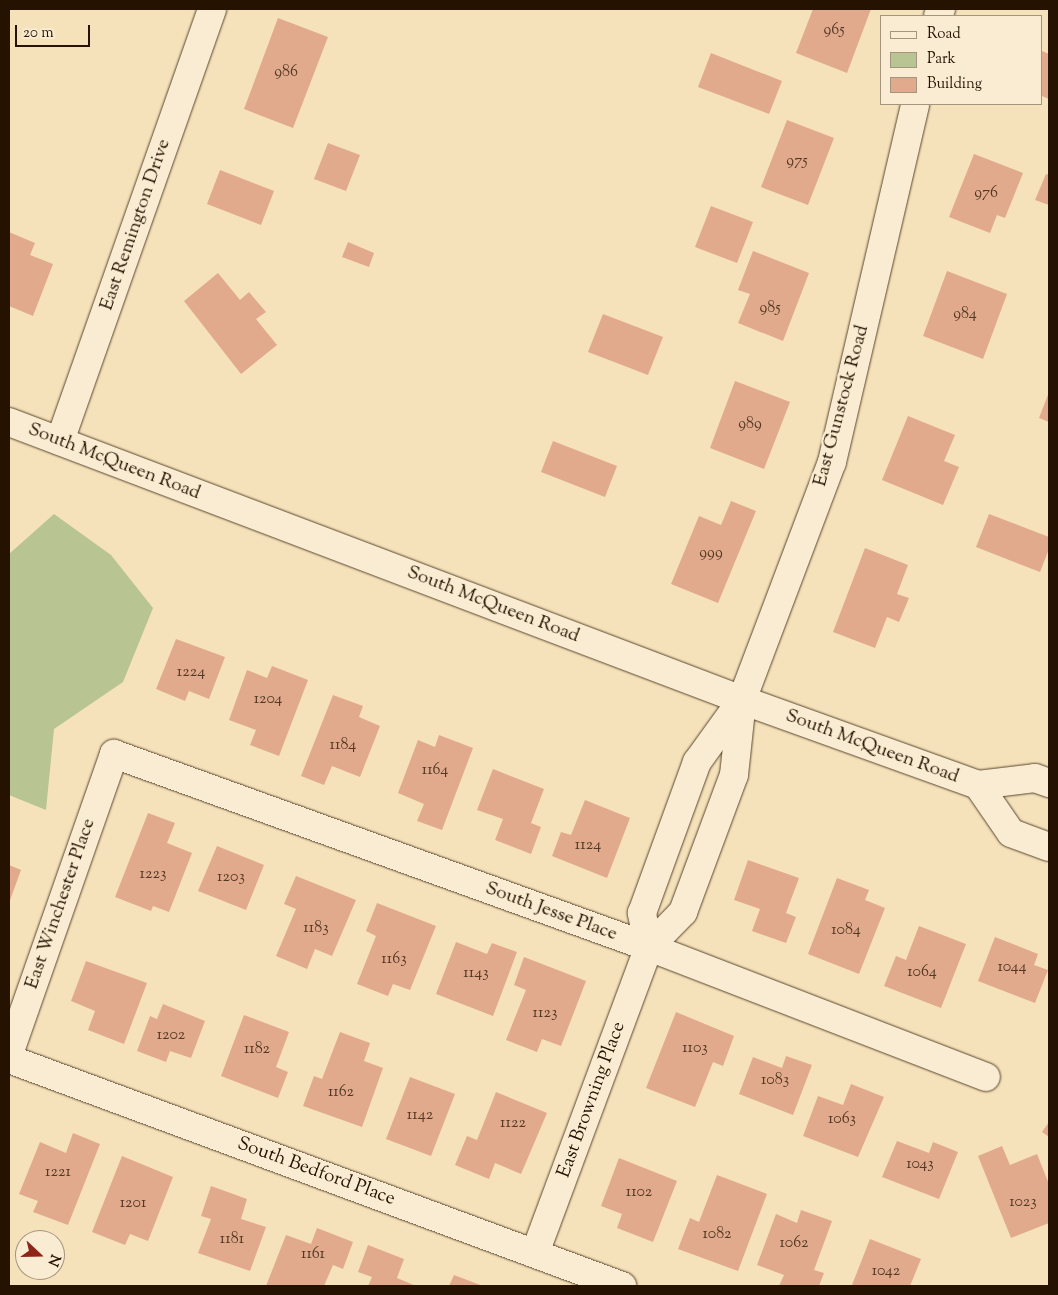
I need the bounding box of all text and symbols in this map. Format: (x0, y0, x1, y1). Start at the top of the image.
scale bar (18, 15, 92, 47)
legend (880, 15, 1043, 105)
house number: 965 (823, 21, 845, 41)
text: 20 m (23, 23, 54, 44)
text: Road (927, 24, 961, 45)
text: Park (927, 49, 956, 70)
house number: 986 (274, 63, 298, 83)
text: Building (927, 74, 982, 95)
street label: East Remington Drive (96, 136, 176, 314)
house number: 975 (786, 152, 808, 172)
house number: 976 (974, 184, 998, 204)
house number: 985 (759, 299, 781, 319)
house number: 984 (953, 305, 977, 325)
street label: East Gunstock Road (810, 323, 874, 489)
house number: 989 (738, 415, 762, 435)
street label: South McQueen Road (25, 419, 203, 505)
house number: 999 (699, 544, 723, 564)
street label: South McQueen Road (404, 562, 582, 648)
house number: 1224 (177, 663, 205, 683)
house number: 1204 (254, 690, 282, 710)
street label: South McQueen Road (782, 705, 962, 789)
house number: 1184 (330, 736, 356, 756)
house number: 1164 (422, 761, 448, 781)
street label: East Winchester Place (21, 816, 101, 992)
house number: 1124 (575, 836, 601, 856)
house number: 1223 (140, 865, 166, 885)
house number: 1203 (217, 868, 245, 888)
street label: South Jesse Place (482, 878, 620, 946)
house number: 1183 (303, 919, 329, 939)
house number: 1084 (831, 921, 861, 941)
house number: 1163 (381, 950, 407, 970)
house number: 1044 (997, 958, 1027, 978)
house number: 1064 (907, 963, 937, 983)
house number: 1143 (463, 964, 489, 984)
house number: 1123 (533, 1004, 557, 1024)
street label: East Browning Place (553, 1019, 631, 1181)
house number: 1202 (157, 1026, 185, 1046)
house number: 1103 (682, 1039, 708, 1059)
house number: 1182 (244, 1040, 270, 1060)
house number: 1083 (761, 1071, 789, 1091)
house number: 1162 (328, 1083, 354, 1103)
house number: 1142 (407, 1106, 433, 1126)
house number: 1063 (828, 1110, 856, 1130)
house number: 1122 (500, 1114, 526, 1134)
street label: South Bedford Place (234, 1133, 398, 1211)
house number: 1043 (906, 1155, 934, 1175)
house number: 1221 (45, 1163, 71, 1183)
house number: 1102 (626, 1183, 652, 1203)
house number: 1023 (1009, 1193, 1037, 1213)
house number: 1201 (120, 1194, 146, 1214)
house number: 1082 (702, 1225, 732, 1245)
north arrow (15, 1230, 65, 1280)
house number: 1181 (220, 1230, 244, 1250)
house number: 1062 (779, 1234, 809, 1254)
house number: 1161 (301, 1245, 325, 1265)
text: N (42, 1251, 64, 1269)
house number: 1042 (872, 1262, 900, 1282)

